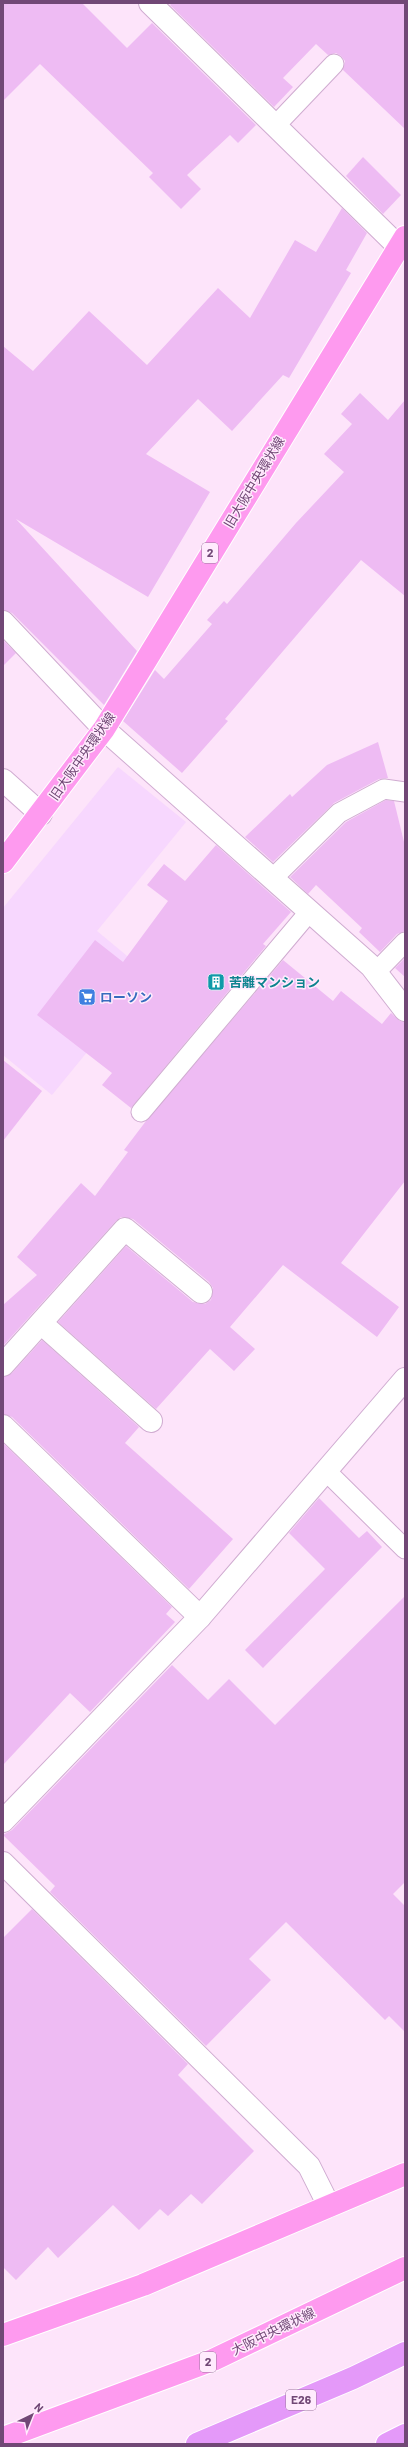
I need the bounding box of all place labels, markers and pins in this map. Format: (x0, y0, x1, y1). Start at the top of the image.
building icon: 苦離マンション (206, 972, 226, 992)
place label: 苦離マンション (229, 974, 320, 990)
supermarket icon: ローソン (77, 987, 97, 1007)
place label: ローソン (100, 989, 152, 1005)

